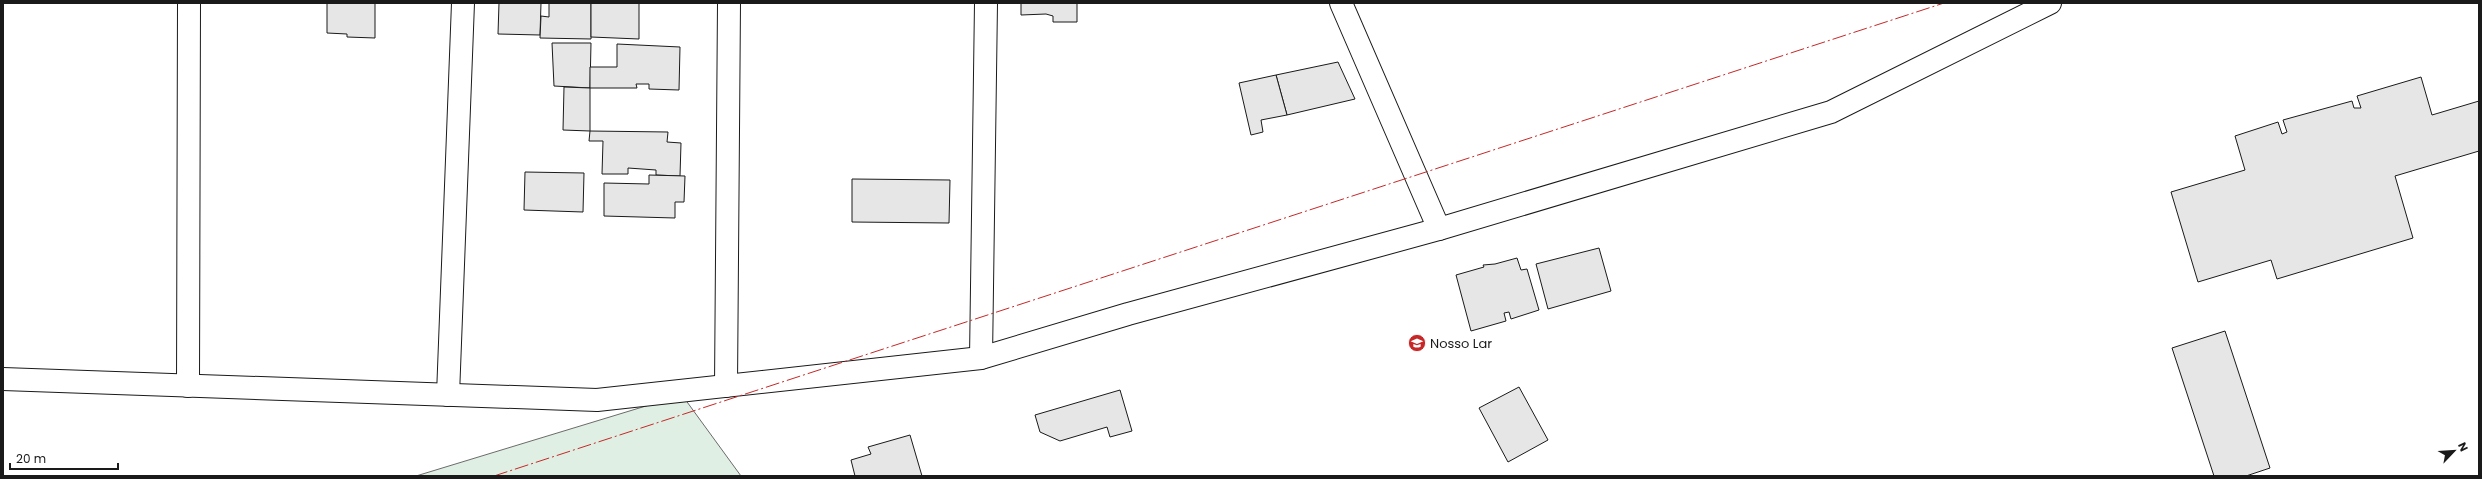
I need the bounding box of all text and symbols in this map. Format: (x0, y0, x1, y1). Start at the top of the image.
school or university icon: Nosso Lar (1407, 333, 1427, 353)
place label: Nosso Lar (1430, 334, 1492, 353)
north arrow (2434, 431, 2474, 471)
text: N (2454, 440, 2472, 454)
scale bar (10, 445, 118, 471)
text: 20 m (16, 450, 46, 467)

